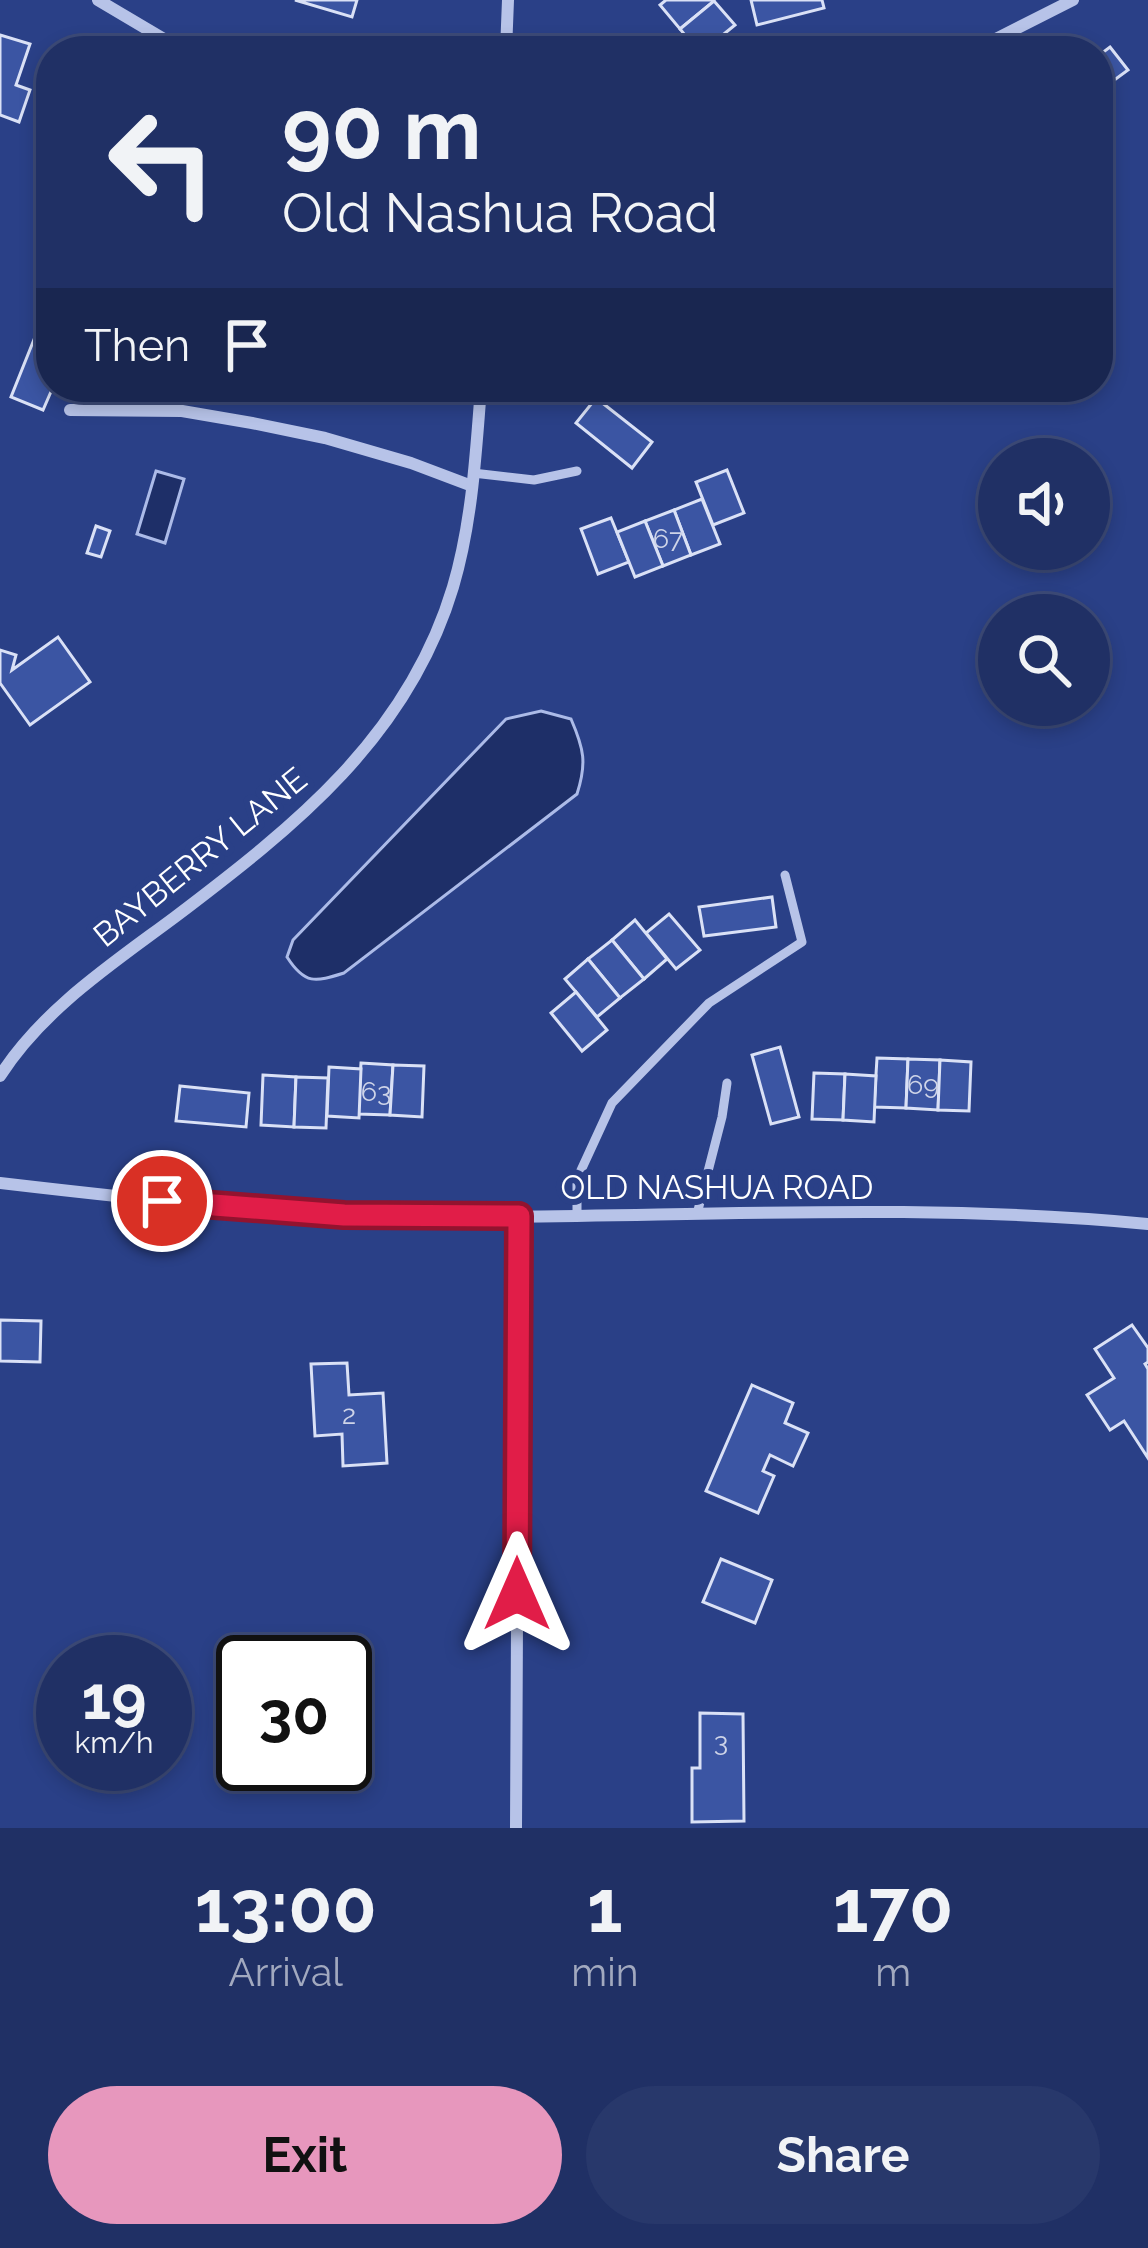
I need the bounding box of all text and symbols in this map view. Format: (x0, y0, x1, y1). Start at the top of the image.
text: 90 m (282, 80, 481, 179)
icon: left (84, 84, 240, 240)
text: Old Nashua Road (282, 181, 718, 245)
icon: arrive (214, 312, 280, 378)
text: Then (84, 319, 190, 372)
map controls (978, 438, 1110, 726)
button: sound (978, 438, 1110, 570)
house number: 67 (653, 523, 684, 554)
button: search (978, 594, 1110, 726)
street label: BAYBERRY LANE (86, 759, 314, 955)
house number: 69 (907, 1069, 939, 1100)
house number: 63 (361, 1076, 391, 1107)
pin (111, 1150, 213, 1252)
icon: arrive (129, 1168, 195, 1234)
street label: OLD NASHUA ROAD (561, 1168, 873, 1207)
house number: 2 (342, 1399, 356, 1430)
position arrow (454, 1531, 580, 1657)
speed limit sign: 30 (216, 1635, 372, 1791)
text: 19 (82, 1663, 146, 1733)
text: km/h (74, 1725, 154, 1760)
house number: 3 (714, 1726, 728, 1757)
text: 13:00 (195, 1864, 377, 1949)
text: 1 (587, 1864, 623, 1949)
text: 170 (833, 1864, 953, 1949)
text: Arrival (228, 1949, 343, 1995)
text: min (571, 1949, 638, 1995)
text: m (875, 1949, 911, 1995)
button: Exit (48, 2086, 562, 2224)
button: Share (586, 2086, 1100, 2224)

